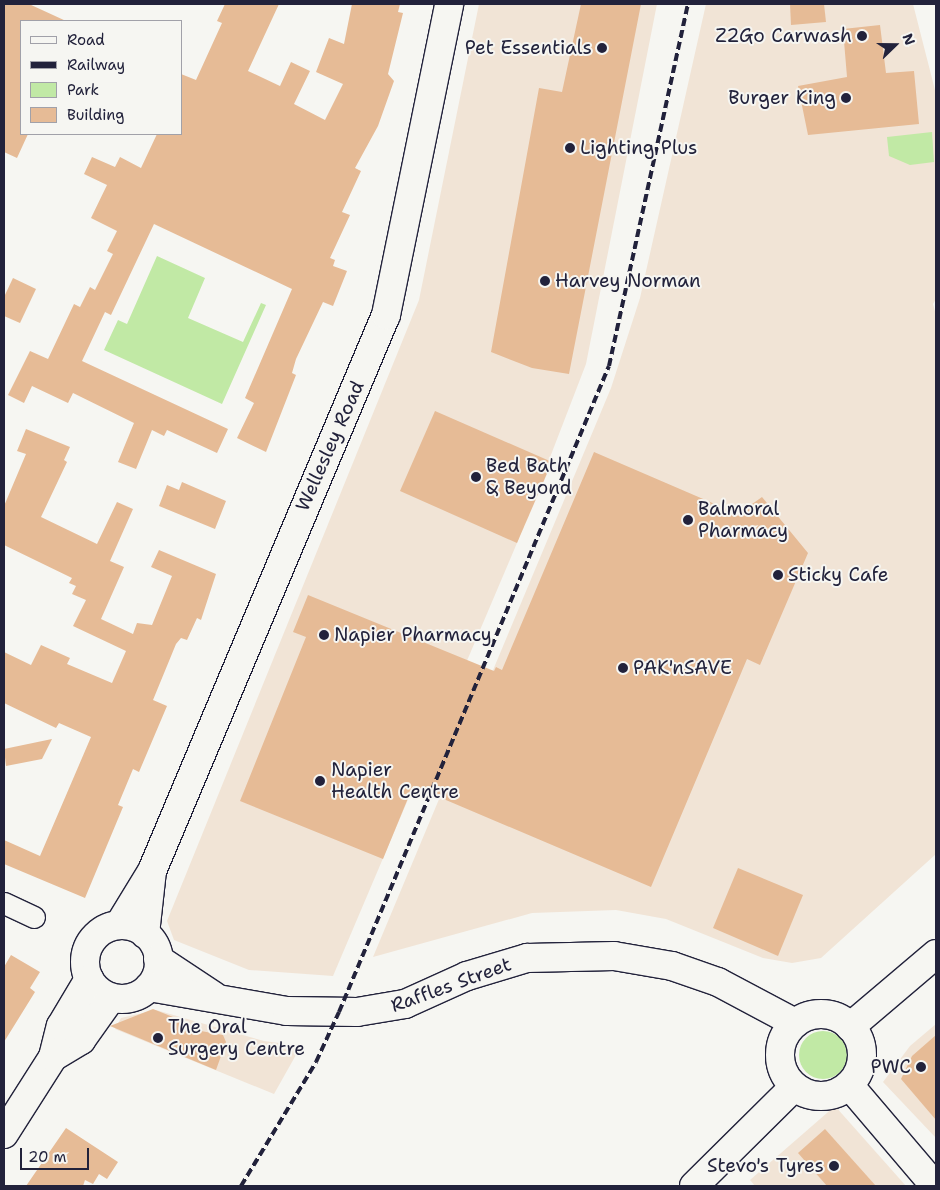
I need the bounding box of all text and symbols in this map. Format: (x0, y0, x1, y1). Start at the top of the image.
legend (20, 20, 182, 135)
north arrow (870, 20, 920, 70)
place label: Z2Go Carwash (715, 25, 852, 47)
text: Road (67, 30, 105, 50)
marker: Z2Go Carwash (856, 30, 868, 42)
text: N (898, 31, 919, 48)
place label: Pet Essentials (465, 37, 592, 59)
marker: Pet Essentials (596, 42, 608, 54)
text: Railway (67, 55, 125, 75)
text: Park (67, 80, 99, 100)
place label: Burger King (728, 87, 836, 109)
marker: Burger King (840, 92, 852, 104)
text: Building (67, 105, 124, 125)
place label: Lighting Plus (580, 137, 697, 159)
marker: Lighting Plus (564, 142, 576, 154)
place label: Harvey Norman (555, 270, 701, 292)
marker: Harvey Norman (539, 275, 551, 287)
street label: Wellesley Road (291, 377, 369, 515)
place label: Bed Bath & Beyond (486, 455, 572, 499)
marker: Bed Bath & Beyond (470, 471, 482, 483)
place label: Balmoral Pharmacy (698, 498, 788, 542)
marker: Balmoral Pharmacy (682, 514, 694, 526)
place label: Sticky Cafe (788, 564, 889, 586)
marker: Sticky Cafe (772, 569, 784, 581)
place label: Napier Pharmacy (334, 624, 492, 646)
marker: Napier Pharmacy (318, 629, 330, 641)
place label: PAK'nSAVE (633, 657, 732, 679)
marker: PAK'nSAVE (617, 662, 629, 674)
place label: Napier Health Centre (331, 759, 459, 803)
marker: Napier Health Centre (313, 774, 327, 788)
street label: Raffles Street (388, 953, 514, 1017)
place label: The Oral Surgery Centre (168, 1016, 305, 1060)
marker: The Oral Surgery Centre (152, 1032, 164, 1044)
place label: PWC (870, 1056, 911, 1078)
marker: PWC (915, 1061, 927, 1073)
scale bar (22, 1138, 91, 1170)
text: 20 m (28, 1147, 67, 1167)
place label: Stevo's Tyres (707, 1155, 824, 1177)
marker: Stevo's Tyres (828, 1160, 840, 1172)

